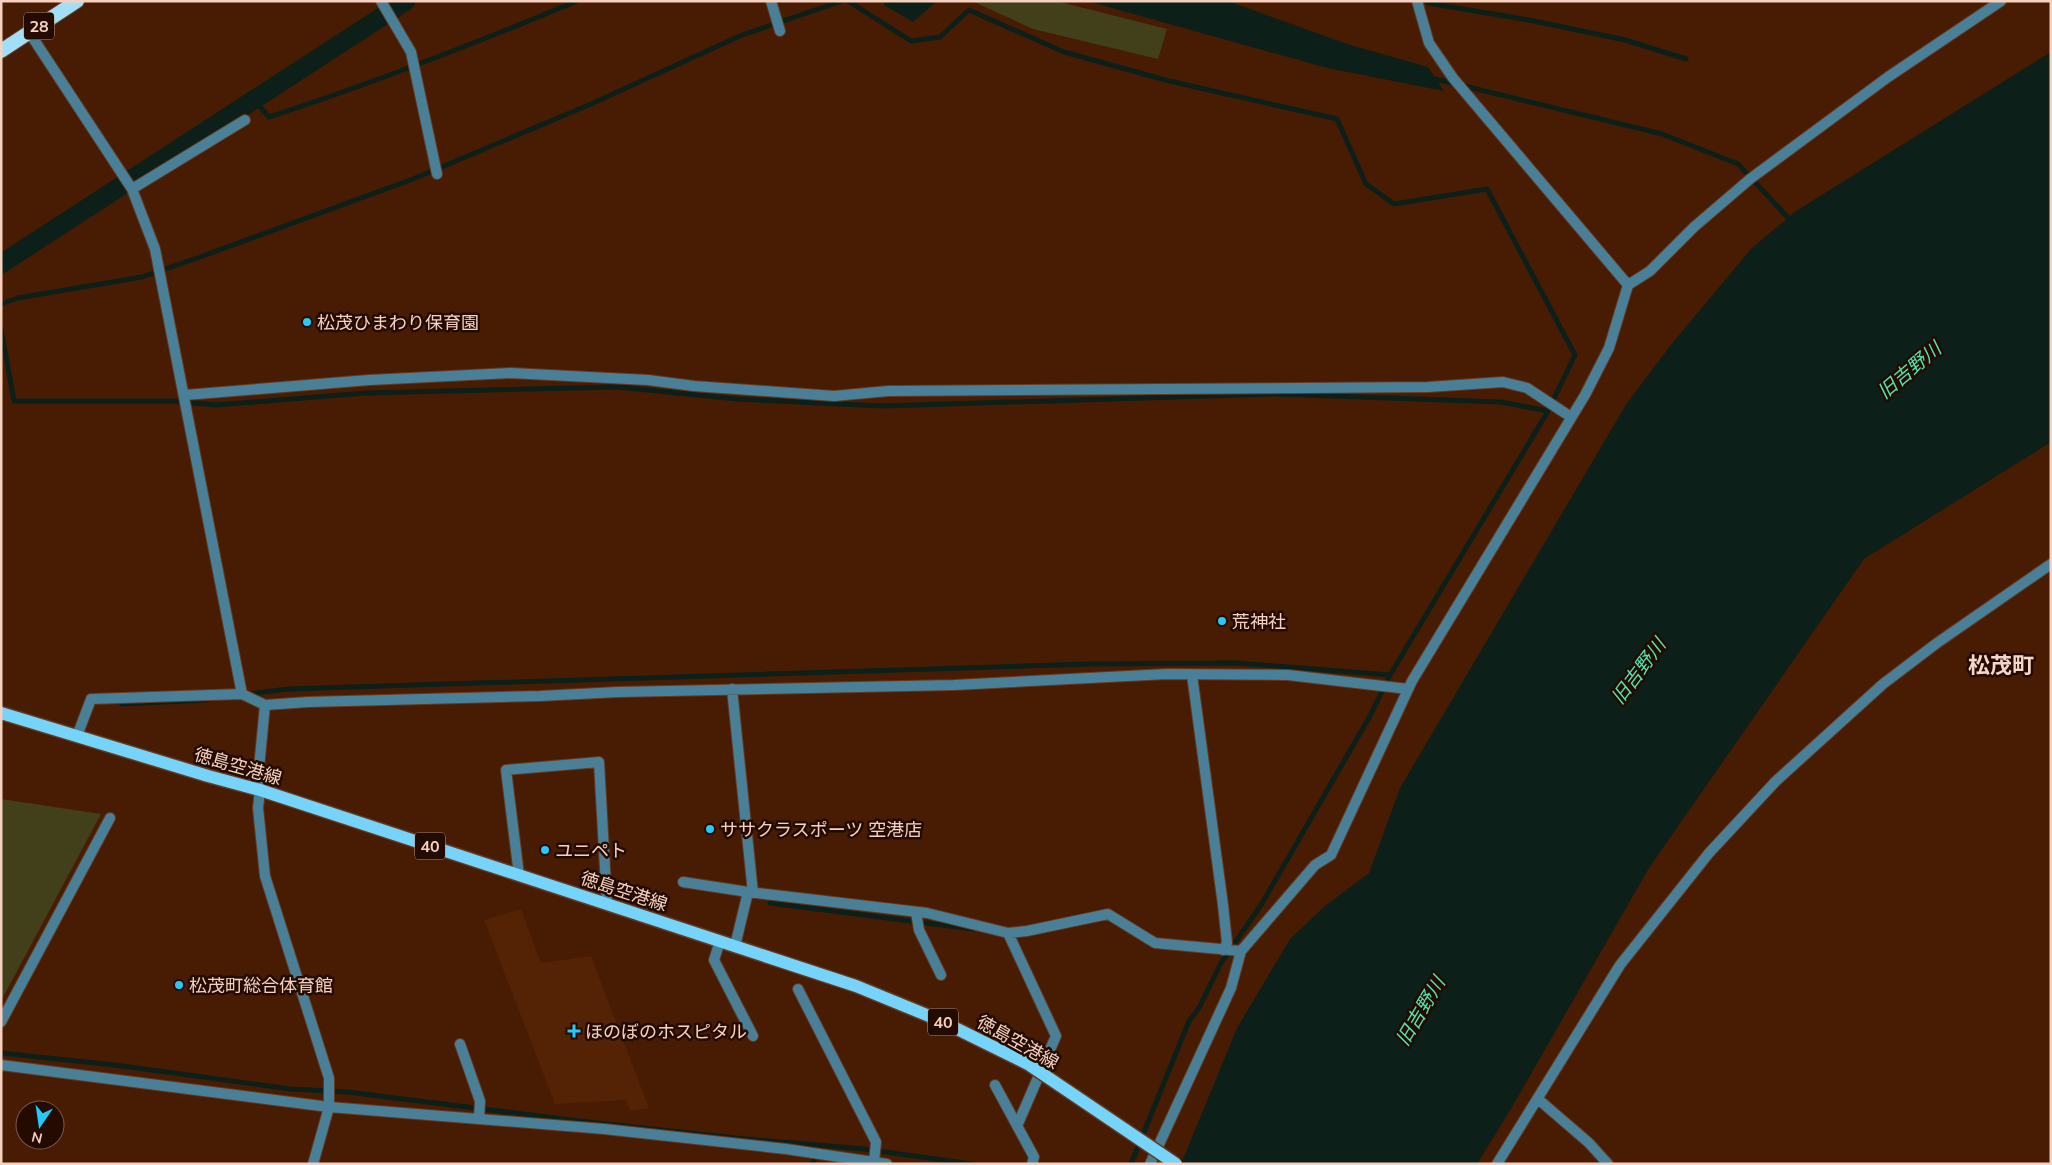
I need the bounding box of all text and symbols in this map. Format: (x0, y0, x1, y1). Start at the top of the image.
road number: 28 (24, 12, 54, 40)
place label: 松茂ひまわり保育園 (317, 311, 479, 334)
marker: 松茂ひまわり保育園 (301, 316, 313, 328)
water label: 旧吉野川 (1872, 335, 1947, 404)
place label: 荒神社 (1232, 610, 1286, 633)
marker: 荒神社 (1216, 615, 1228, 627)
water label: 旧吉野川 (1606, 632, 1672, 709)
district label: 松茂町 (1968, 651, 2034, 679)
street label: 徳島空港線 (192, 743, 284, 789)
place label: ササクラスポーツ 空港店 (720, 818, 922, 841)
marker: ササクラスポーツ 空港店 (704, 823, 716, 835)
road number: 40 (415, 832, 445, 859)
place label: ユニペト (555, 839, 627, 862)
marker: ユニペト (539, 844, 551, 856)
street label: 徳島空港線 (578, 866, 670, 916)
water label: 旧吉野川 (1390, 971, 1451, 1050)
place label: 松茂町総合体育館 (189, 974, 333, 997)
marker: 松茂町総合体育館 (173, 979, 185, 991)
road number: 40 (928, 1009, 958, 1036)
street label: 徳島空港線 (973, 1010, 1063, 1074)
place label: ほのぼのホスピタル (585, 1020, 747, 1043)
marker: ほのぼのホスピタル (567, 1024, 581, 1038)
north arrow (15, 1100, 65, 1150)
text: N (30, 1128, 44, 1148)

